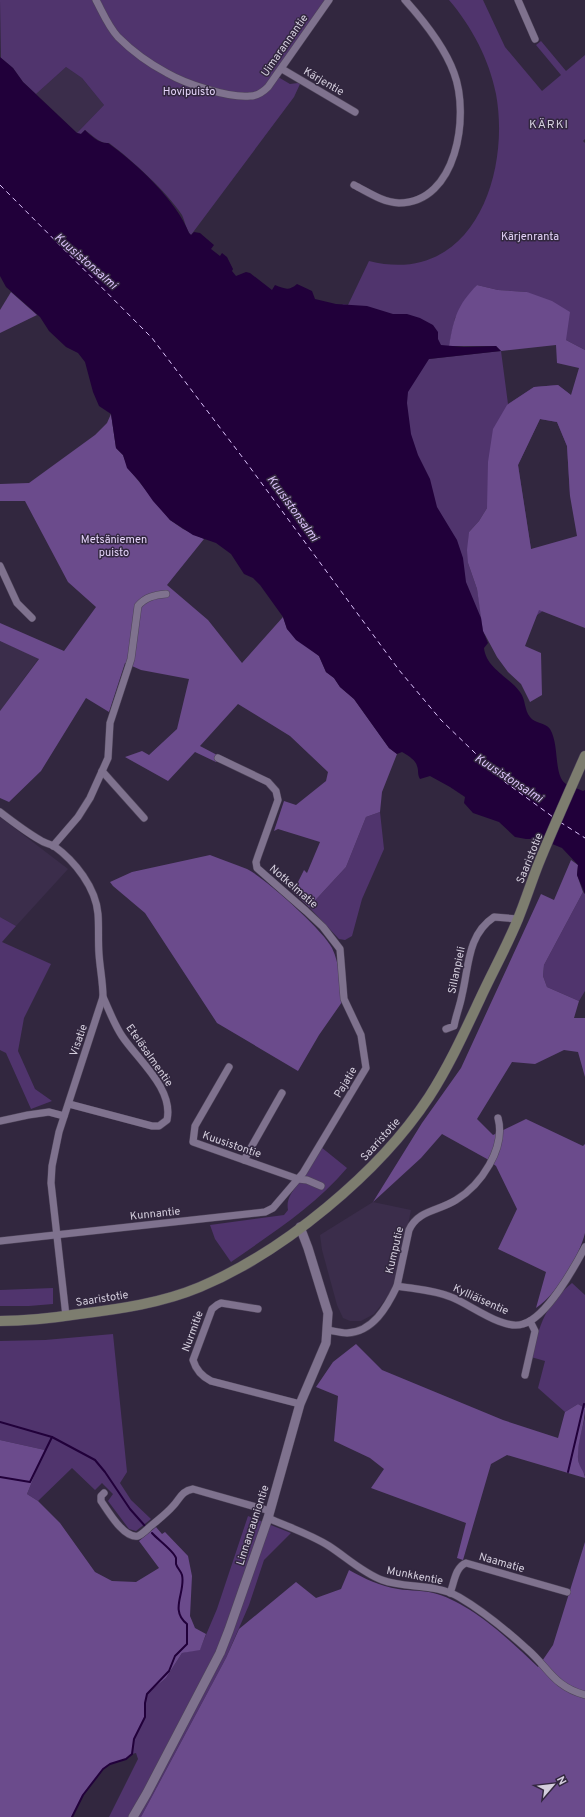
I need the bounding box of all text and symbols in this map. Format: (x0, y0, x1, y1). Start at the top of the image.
street label: Uimarannantie (258, 12, 311, 79)
street label: Kärjentie (301, 65, 346, 99)
park label: Hovipuisto (163, 85, 215, 99)
district label: KÄRKI (529, 117, 569, 133)
water label: Kuusistonsalmi (51, 230, 121, 294)
park label: Kärjenranta (501, 230, 559, 244)
water label: Kuusistonsalmi (263, 472, 322, 546)
park label: Metsäniemen puisto (81, 533, 147, 560)
water label: Kuusistonsalmi (471, 751, 547, 807)
street label: Saaristotie (513, 831, 546, 886)
street label: Notkelmatie (266, 862, 321, 912)
street label: Sillanpieli (445, 945, 469, 995)
street label: Visatie (67, 1022, 91, 1058)
street label: Eteläsalmentie (122, 1022, 176, 1090)
street label: Pajatie (331, 1064, 361, 1101)
street label: Saaristotie (358, 1115, 404, 1164)
street label: Kuusistontie (200, 1128, 263, 1162)
street label: Kunnantie (129, 1204, 181, 1224)
street label: Kumputie (383, 1225, 407, 1275)
street label: Kylliäisentie (451, 1281, 511, 1318)
street label: Saaristotie (75, 1288, 130, 1310)
street label: Nurmitie (179, 1309, 207, 1354)
street label: Linnanrauniontie (233, 1483, 273, 1567)
street label: Naamatie (477, 1550, 526, 1576)
street label: Munkkentie (385, 1564, 444, 1588)
north arrow (533, 1765, 573, 1805)
text: N (553, 1774, 569, 1788)

